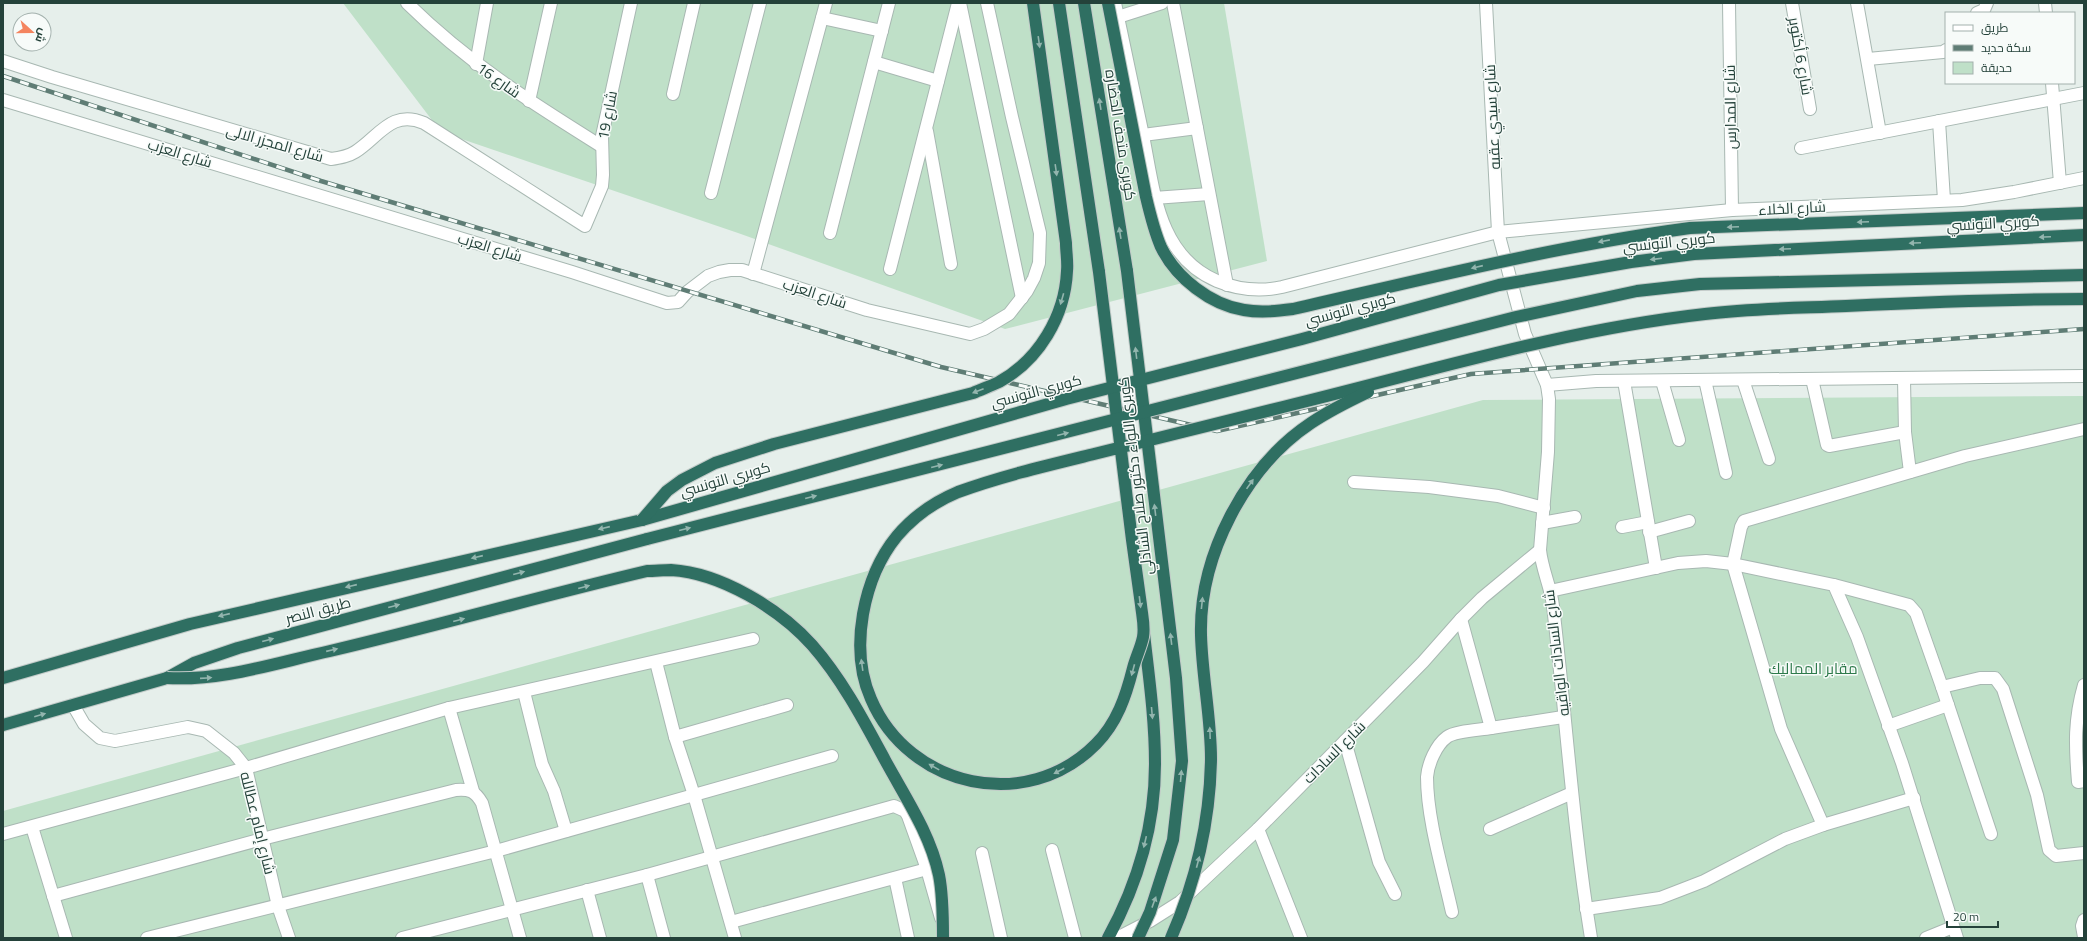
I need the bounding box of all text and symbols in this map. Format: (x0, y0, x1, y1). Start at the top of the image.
north arrow (12, 12, 52, 52)
legend (1945, 12, 2075, 84)
street label: شارع 6 أكتوبر (1783, 14, 1819, 97)
text: طريق (1981, 18, 2009, 37)
text: ش (31, 26, 51, 45)
one-way arrow (1036, 36, 1042, 48)
text: سكة حديد (1981, 38, 2031, 57)
street label: شارع 16 (472, 56, 526, 104)
text: حديقة (1981, 58, 2012, 77)
street label: شارع سيدي عقبه (1478, 64, 1507, 170)
street label: شارع المدارس (1718, 64, 1742, 150)
street label: كوبرى متحف الحضاره (1099, 68, 1143, 202)
street label: شارع 19 (591, 89, 623, 141)
one-way arrow (1097, 98, 1103, 110)
street label: شارع المجزر الالى (224, 118, 326, 168)
street label: شارع العزب (145, 132, 215, 174)
one-way arrow (1053, 164, 1059, 177)
street label: شارع الخلاء (1758, 195, 1826, 221)
street label: كوبري التونسي (1946, 209, 2040, 238)
one-way arrow (1857, 218, 1869, 225)
one-way arrow (1727, 223, 1739, 230)
street label: شارع العزب (455, 226, 525, 268)
street label: كوبري التونسي (1621, 226, 1717, 259)
one-way arrow (1117, 227, 1123, 239)
one-way arrow (2038, 234, 2051, 240)
one-way arrow (1598, 238, 1610, 244)
one-way arrow (1908, 240, 1921, 246)
one-way arrow (1779, 246, 1791, 253)
one-way arrow (1650, 255, 1662, 262)
one-way arrow (1471, 265, 1483, 271)
street label: شارع العزب (780, 272, 850, 314)
street label: كوبري التونسي (1302, 286, 1398, 333)
one-way arrow (1059, 294, 1065, 306)
one-way arrow (1133, 347, 1140, 359)
street label: كوبري التونسي (988, 368, 1084, 415)
street label: كوبرى اللواء دكتور صلاح الشاذلي (1111, 375, 1160, 576)
one-way arrow (971, 388, 983, 394)
one-way arrow (1057, 430, 1069, 436)
street label: كوبري التونسي (677, 455, 773, 504)
one-way arrow (931, 462, 943, 468)
one-way arrow (1246, 479, 1254, 489)
one-way arrow (804, 494, 817, 500)
one-way arrow (1152, 504, 1159, 516)
one-way arrow (598, 526, 610, 532)
one-way arrow (678, 526, 691, 532)
one-way arrow (471, 555, 484, 561)
one-way arrow (514, 570, 526, 576)
one-way arrow (345, 584, 357, 590)
one-way arrow (579, 584, 591, 590)
street label: شارع السادات الواقيه (1537, 588, 1575, 718)
street label: طريق النصر (282, 590, 353, 630)
one-way arrow (1137, 596, 1143, 608)
one-way arrow (1199, 597, 1206, 610)
one-way arrow (387, 603, 400, 609)
one-way arrow (218, 613, 230, 619)
one-way arrow (452, 616, 465, 622)
one-way arrow (1168, 633, 1174, 645)
one-way arrow (262, 637, 274, 643)
one-way arrow (326, 647, 338, 653)
park label: مقابر المماليك (1768, 657, 1858, 680)
one-way arrow (859, 659, 865, 671)
one-way arrow (1130, 664, 1136, 676)
one-way arrow (199, 675, 212, 681)
one-way arrow (1149, 707, 1156, 719)
one-way arrow (34, 711, 47, 717)
street label: شارع السادات (1297, 715, 1371, 789)
one-way arrow (1207, 726, 1213, 739)
one-way arrow (929, 764, 940, 771)
one-way arrow (1053, 768, 1065, 774)
street label: شارع إمام عطالله (234, 769, 282, 877)
one-way arrow (1178, 770, 1185, 782)
one-way arrow (1142, 836, 1148, 848)
one-way arrow (1195, 856, 1201, 868)
one-way arrow (1151, 896, 1157, 908)
scale bar (1947, 903, 1998, 929)
text: 20 m (1953, 907, 1979, 926)

